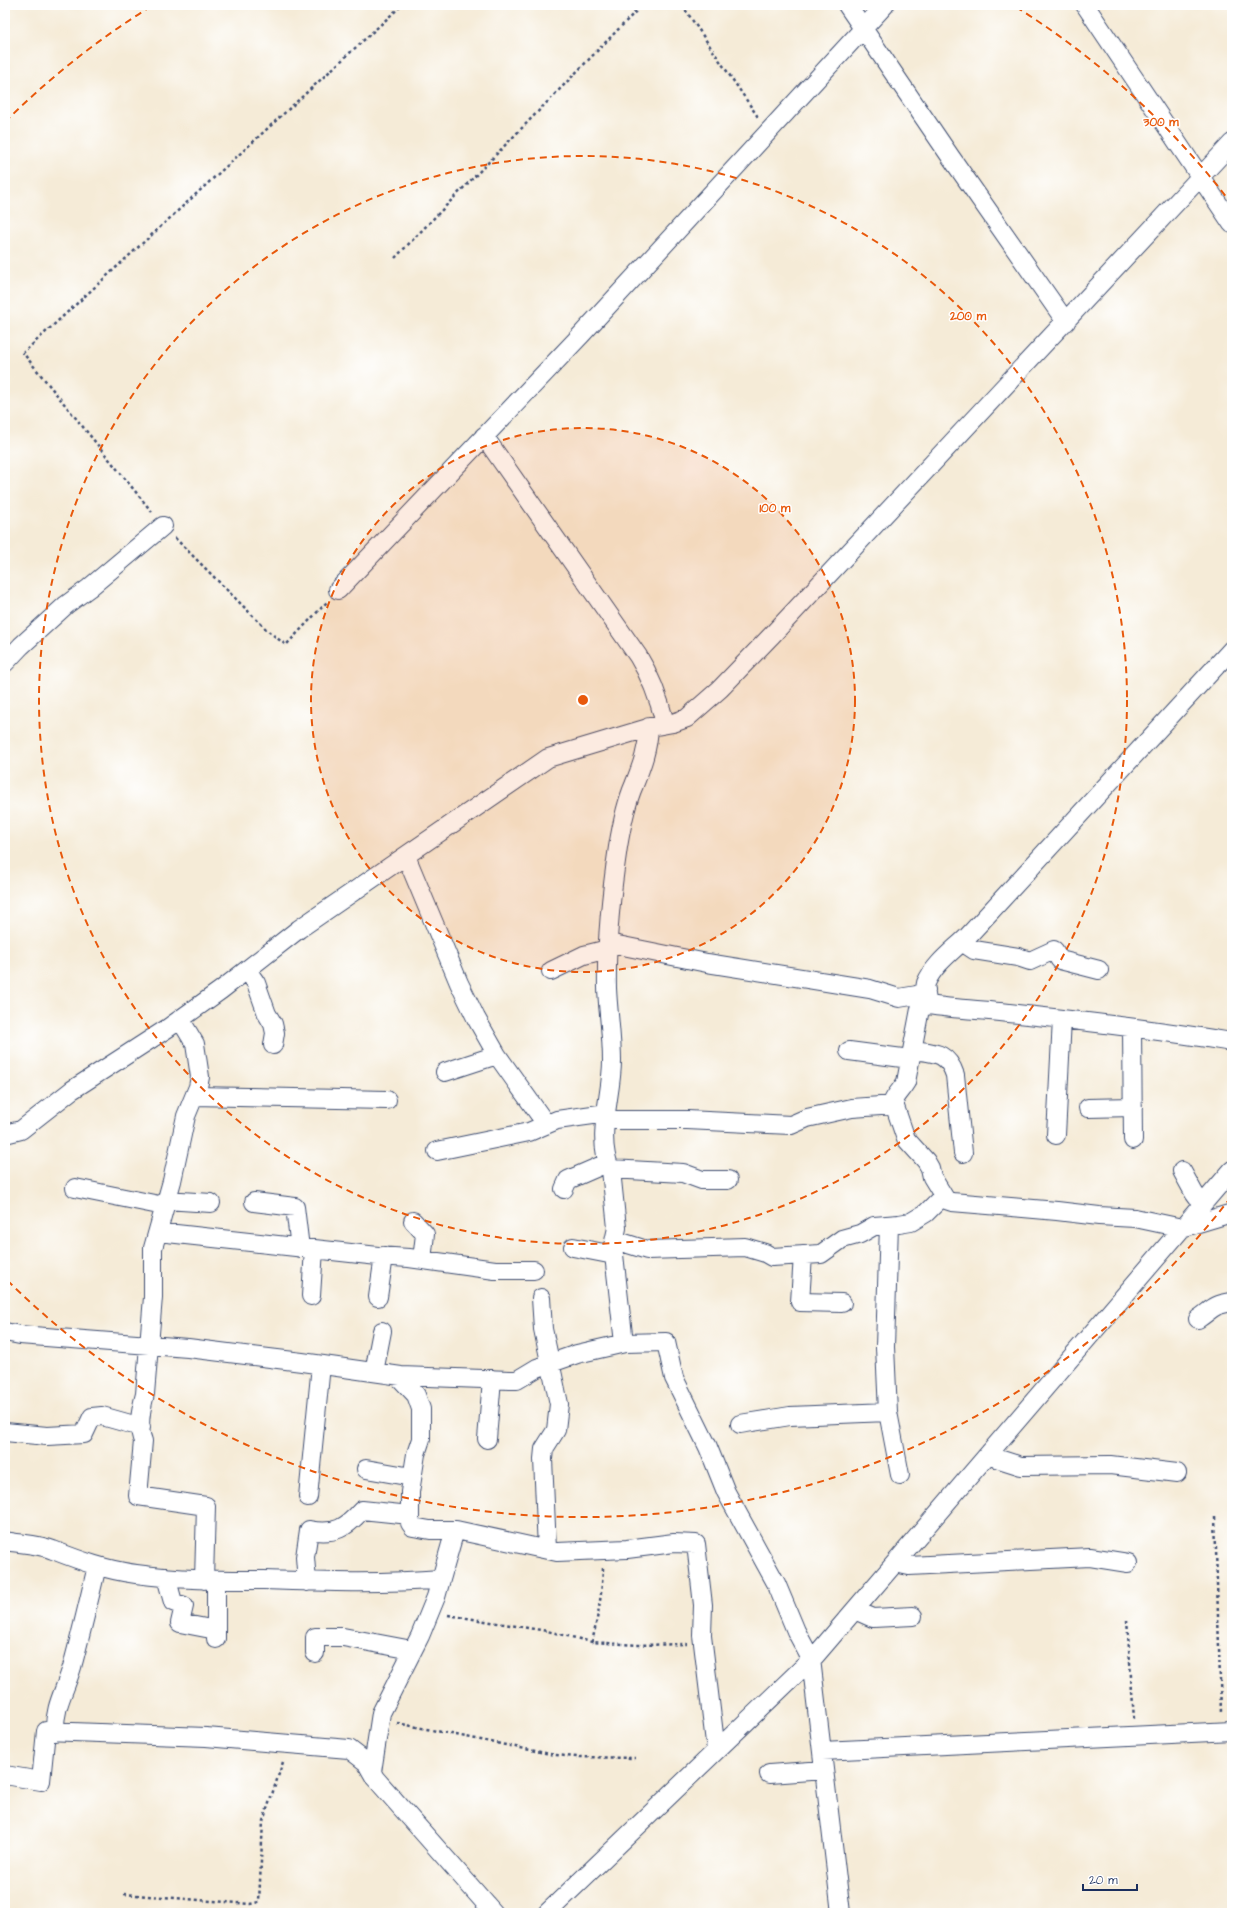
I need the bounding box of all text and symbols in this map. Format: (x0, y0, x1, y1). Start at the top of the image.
text: 300 m (1142, 114, 1179, 131)
text: 200 m (949, 308, 987, 325)
text: 100 m (760, 500, 791, 517)
centre of rings (576, 693, 590, 707)
scale bar (1083, 1866, 1137, 1892)
text: 20 m (1089, 1872, 1118, 1889)

